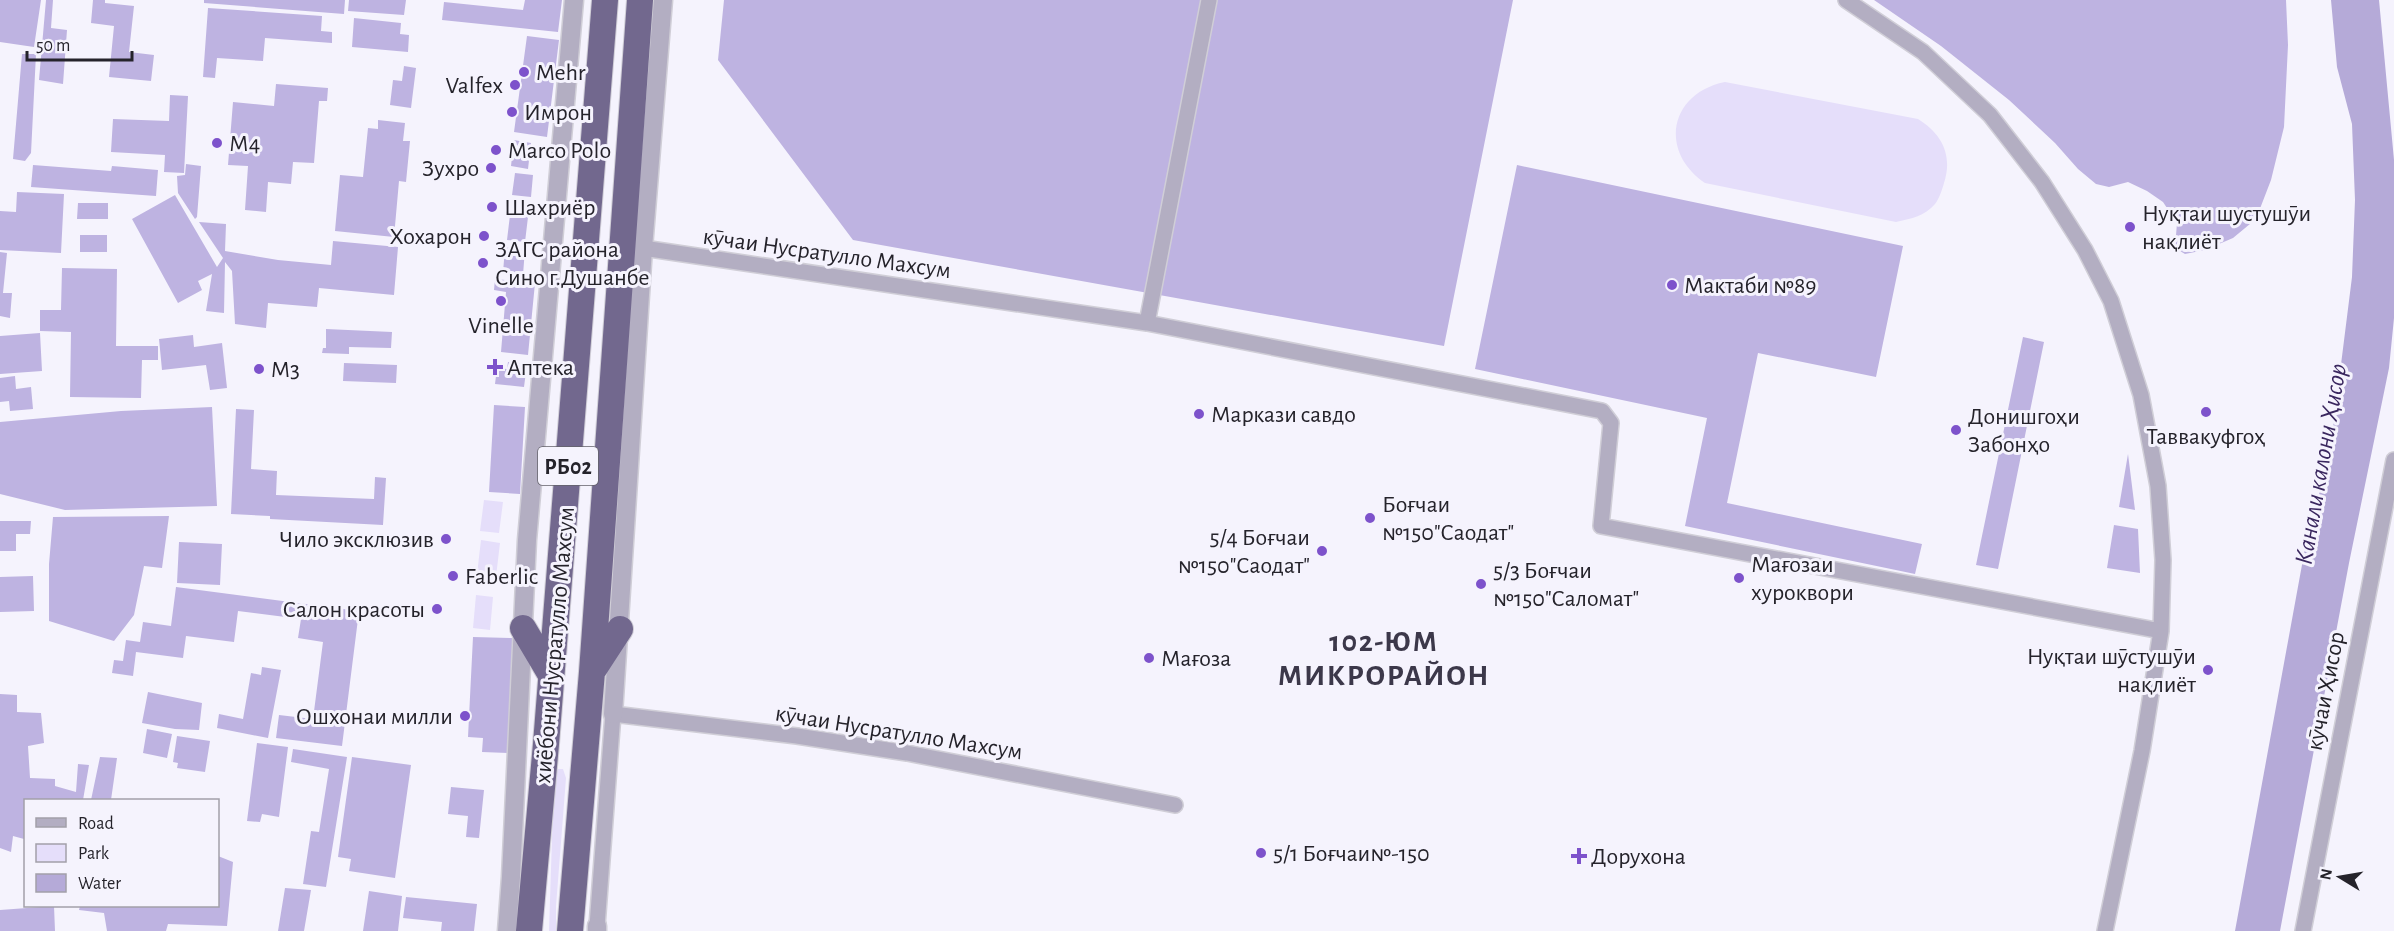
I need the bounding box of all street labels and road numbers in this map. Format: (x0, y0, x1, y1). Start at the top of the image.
street label: кӯчаи Нусратулло Махсум (701, 225, 952, 283)
road number: РБ02 (538, 447, 598, 485)
street label: хиёбони Нусратулло Махсум (531, 506, 579, 784)
street label: кӯчаи Ҳисор (2303, 630, 2349, 753)
street label: кӯчаи Нусратулло Махсум (773, 702, 1024, 764)

